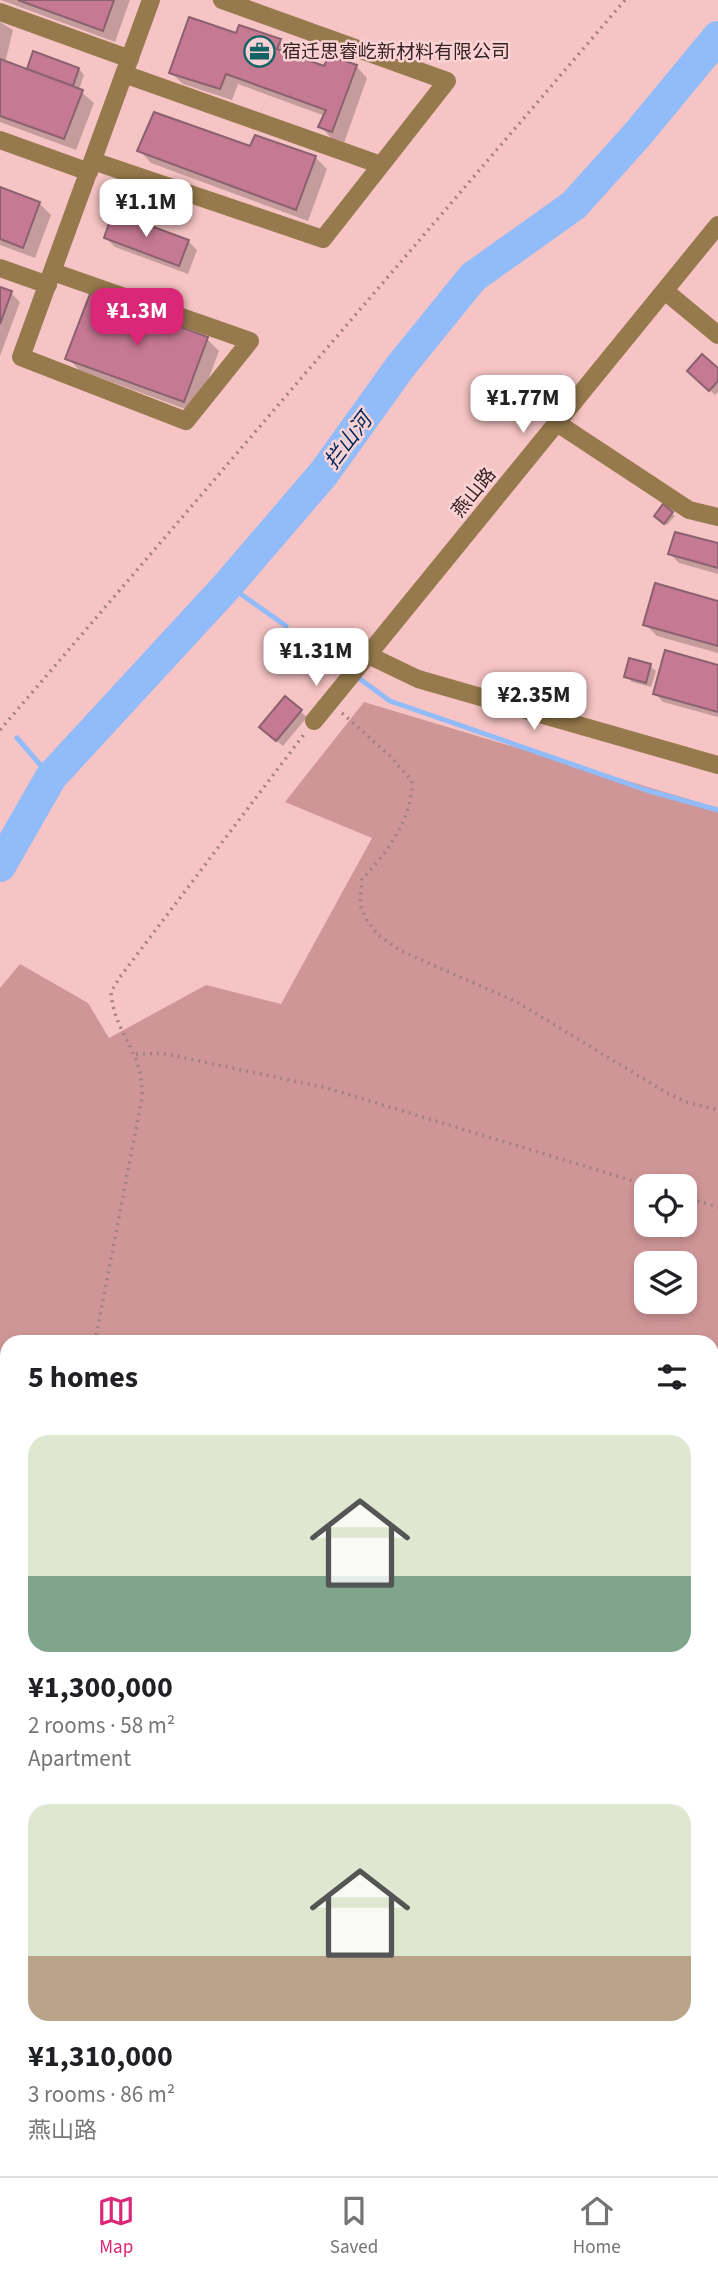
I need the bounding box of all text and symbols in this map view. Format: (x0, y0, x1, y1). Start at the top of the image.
office icon: 宿迁思睿屹新材料有限公司 (242, 34, 276, 68)
place label: 宿迁思睿屹新材料有限公司 (282, 39, 510, 66)
pin: ¥1.1M (97, 180, 195, 239)
text: ¥1.1M (116, 185, 176, 218)
pin: ¥1.3M (88, 288, 186, 348)
text: ¥1.3M (107, 294, 167, 327)
pin: ¥1.77M (466, 376, 580, 435)
text: ¥1.77M (486, 381, 560, 414)
water label: 拦山河 (317, 404, 381, 475)
street label: 燕山路 (446, 462, 503, 524)
pin: ¥1.31M (259, 628, 373, 688)
text: ¥1.31M (279, 634, 353, 667)
pin: ¥2.35M (477, 672, 591, 732)
text: ¥2.35M (497, 678, 571, 711)
map controls (634, 1174, 697, 1314)
button: locate (634, 1174, 697, 1237)
button: layers (634, 1251, 697, 1314)
text: 5 homes (28, 1356, 138, 1399)
icon: filters (653, 1358, 691, 1396)
icon: home (297, 1480, 423, 1606)
text: ¥1,300,000 (28, 1666, 173, 1709)
text: 2 rooms · 58 m² (28, 1709, 175, 1742)
text: Apartment (28, 1742, 131, 1775)
icon: home (297, 1850, 423, 1976)
text: ¥1,310,000 (28, 2035, 173, 2078)
text: 3 rooms · 86 m² (28, 2078, 175, 2111)
text: 燕山路 (28, 2114, 97, 2147)
tab: Map (97, 2192, 135, 2261)
tab: Saved (330, 2192, 378, 2261)
tab: Home (573, 2192, 621, 2261)

